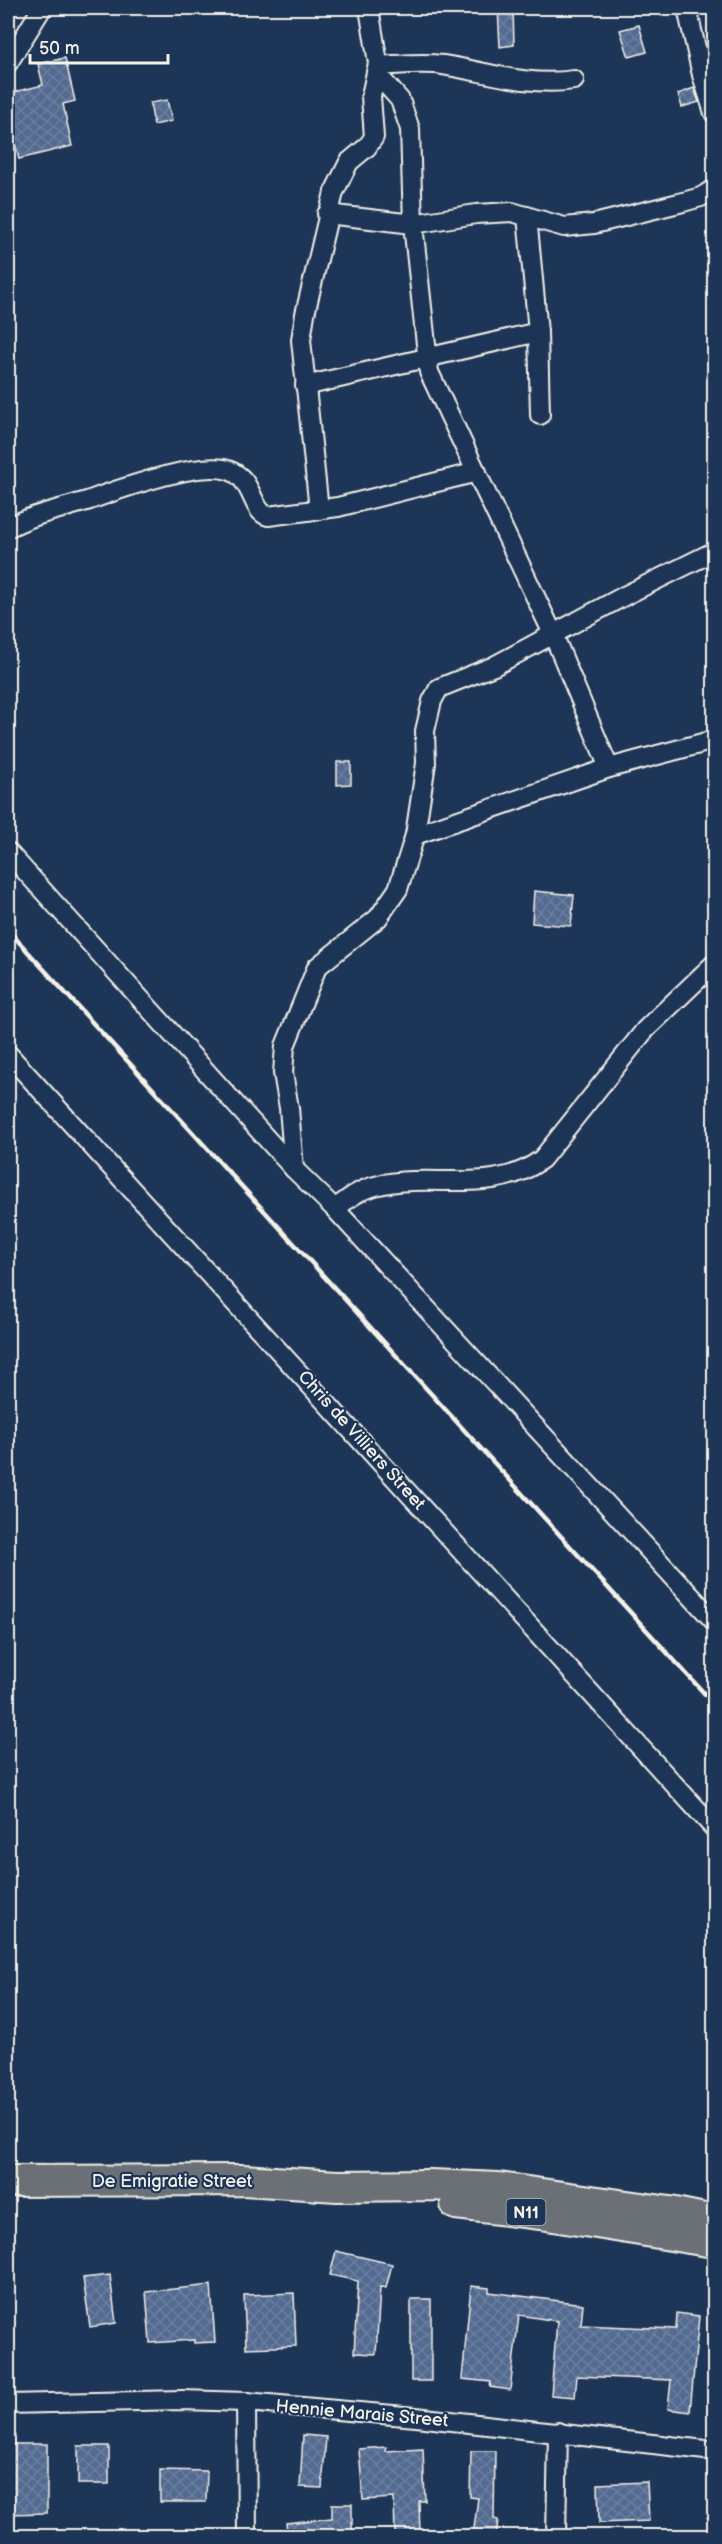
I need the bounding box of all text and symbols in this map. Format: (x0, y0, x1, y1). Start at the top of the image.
scale bar (30, 27, 168, 65)
text: 50 m (39, 38, 80, 59)
street label: Chris de Villiers Street (294, 1366, 430, 1515)
street label: De Emigratie Street (92, 2171, 253, 2192)
road number: N11 (506, 2199, 546, 2225)
street label: Hennie Marais Street (275, 2395, 450, 2432)

